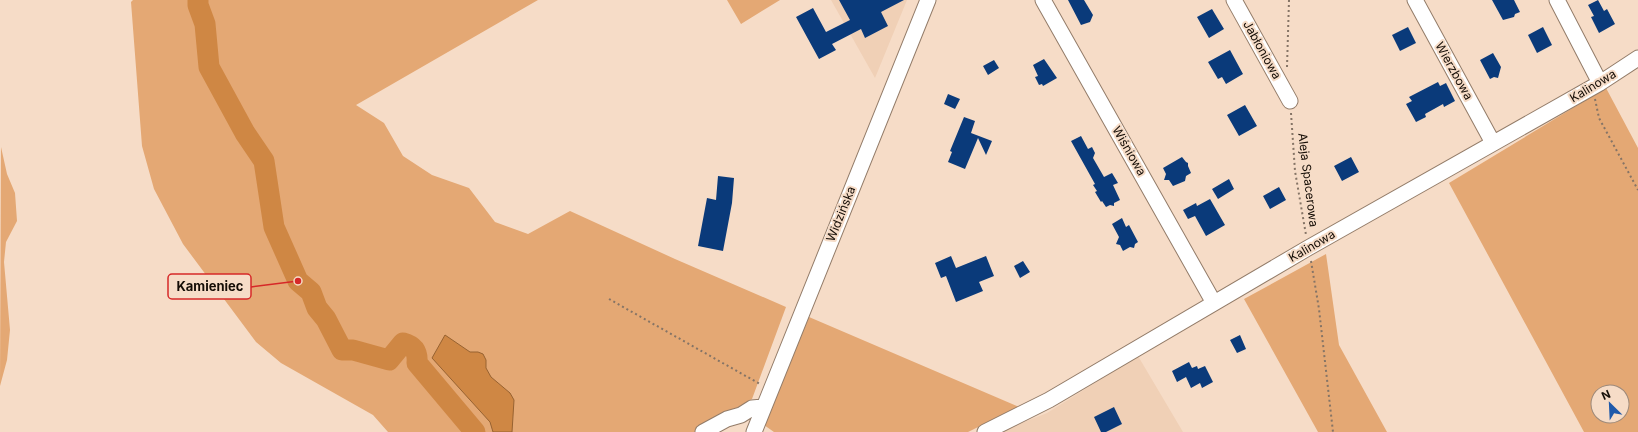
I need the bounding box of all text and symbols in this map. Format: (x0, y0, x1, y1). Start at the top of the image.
street label: Jabłoniowa (1240, 18, 1285, 82)
street label: Wierzbowa (1432, 39, 1476, 102)
street label: Kalinowa (1567, 66, 1619, 105)
street label: Wiśniowa (1109, 123, 1150, 178)
street label: Aleja Spacerowa (1295, 132, 1322, 228)
street label: Widzińska (823, 184, 858, 244)
street label: Kalinowa (1286, 226, 1338, 265)
callout: Kamieniec (168, 274, 251, 299)
text: Kamieniec (176, 278, 244, 294)
north arrow (1590, 384, 1630, 424)
text: N (1599, 387, 1613, 403)

